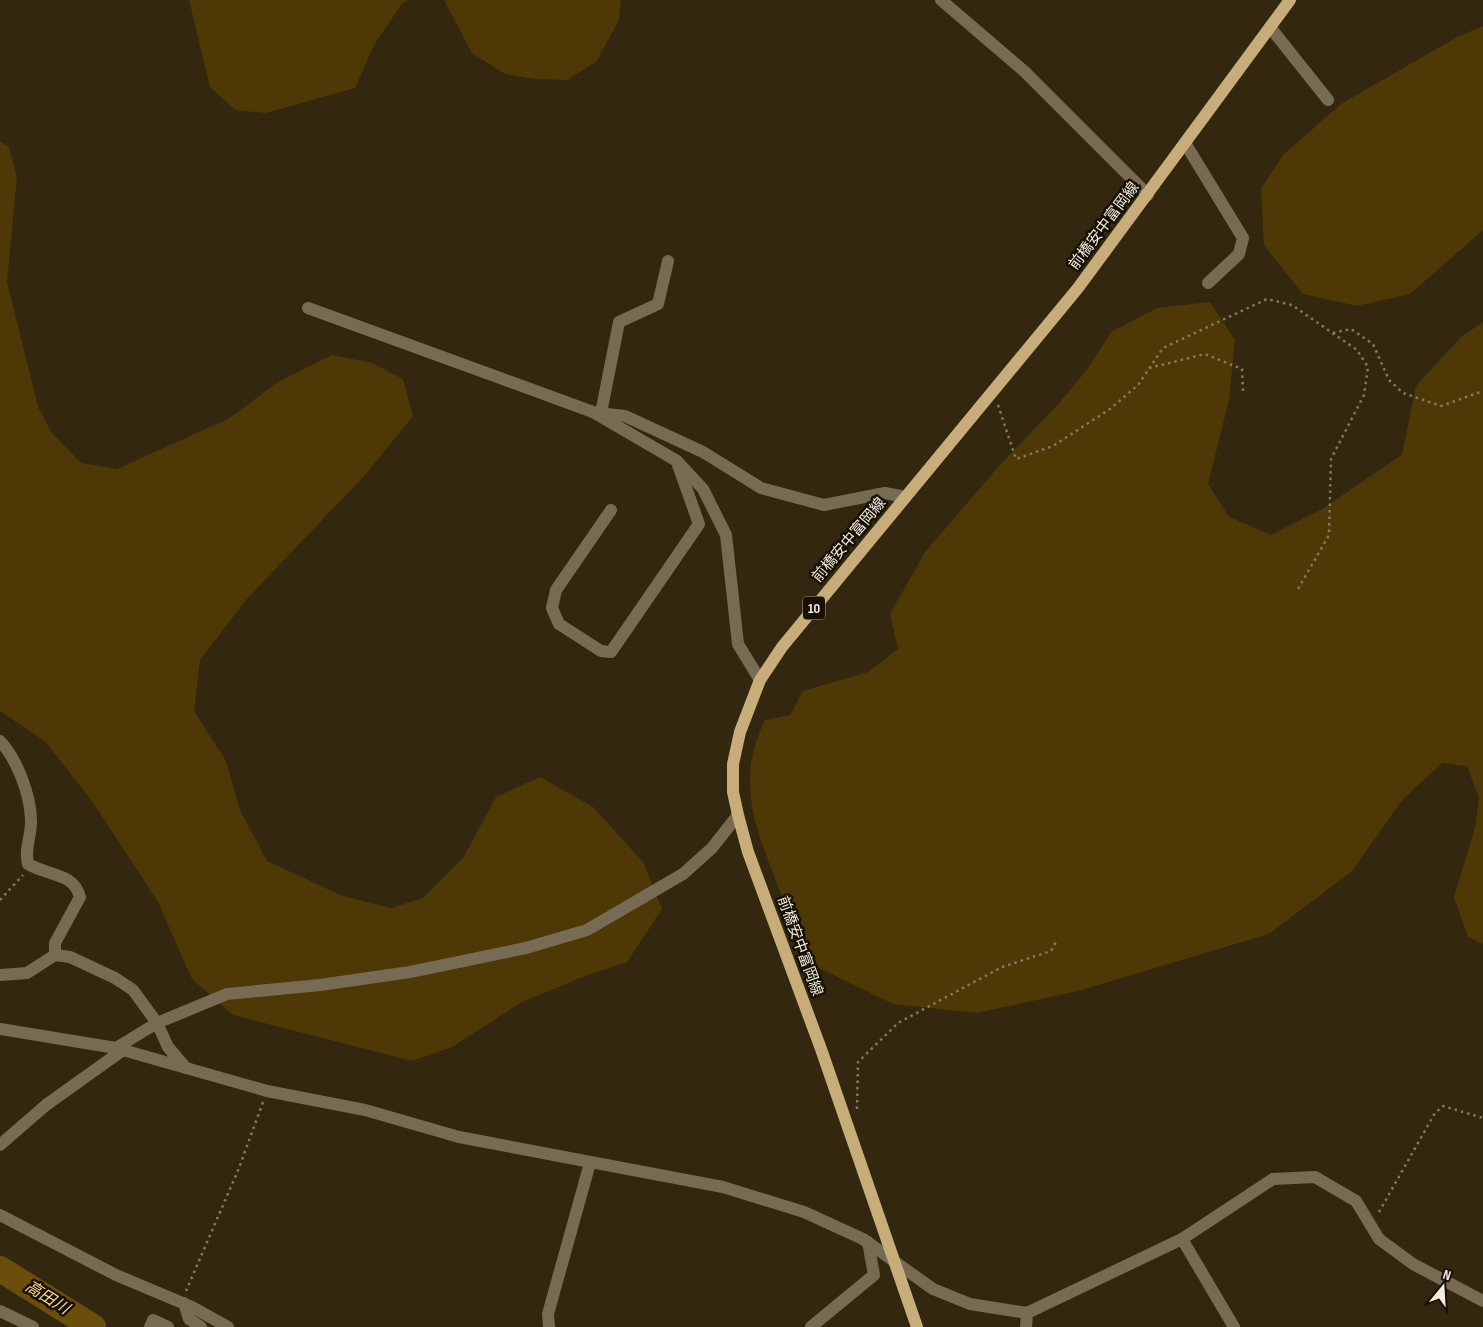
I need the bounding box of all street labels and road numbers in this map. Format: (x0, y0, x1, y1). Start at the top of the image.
street label: 前橋安中富岡線 (1065, 178, 1143, 274)
street label: 前橋安中富岡線 (808, 494, 890, 586)
road number: 10 (803, 596, 825, 620)
street label: 前橋安中富岡線 (773, 893, 827, 999)

